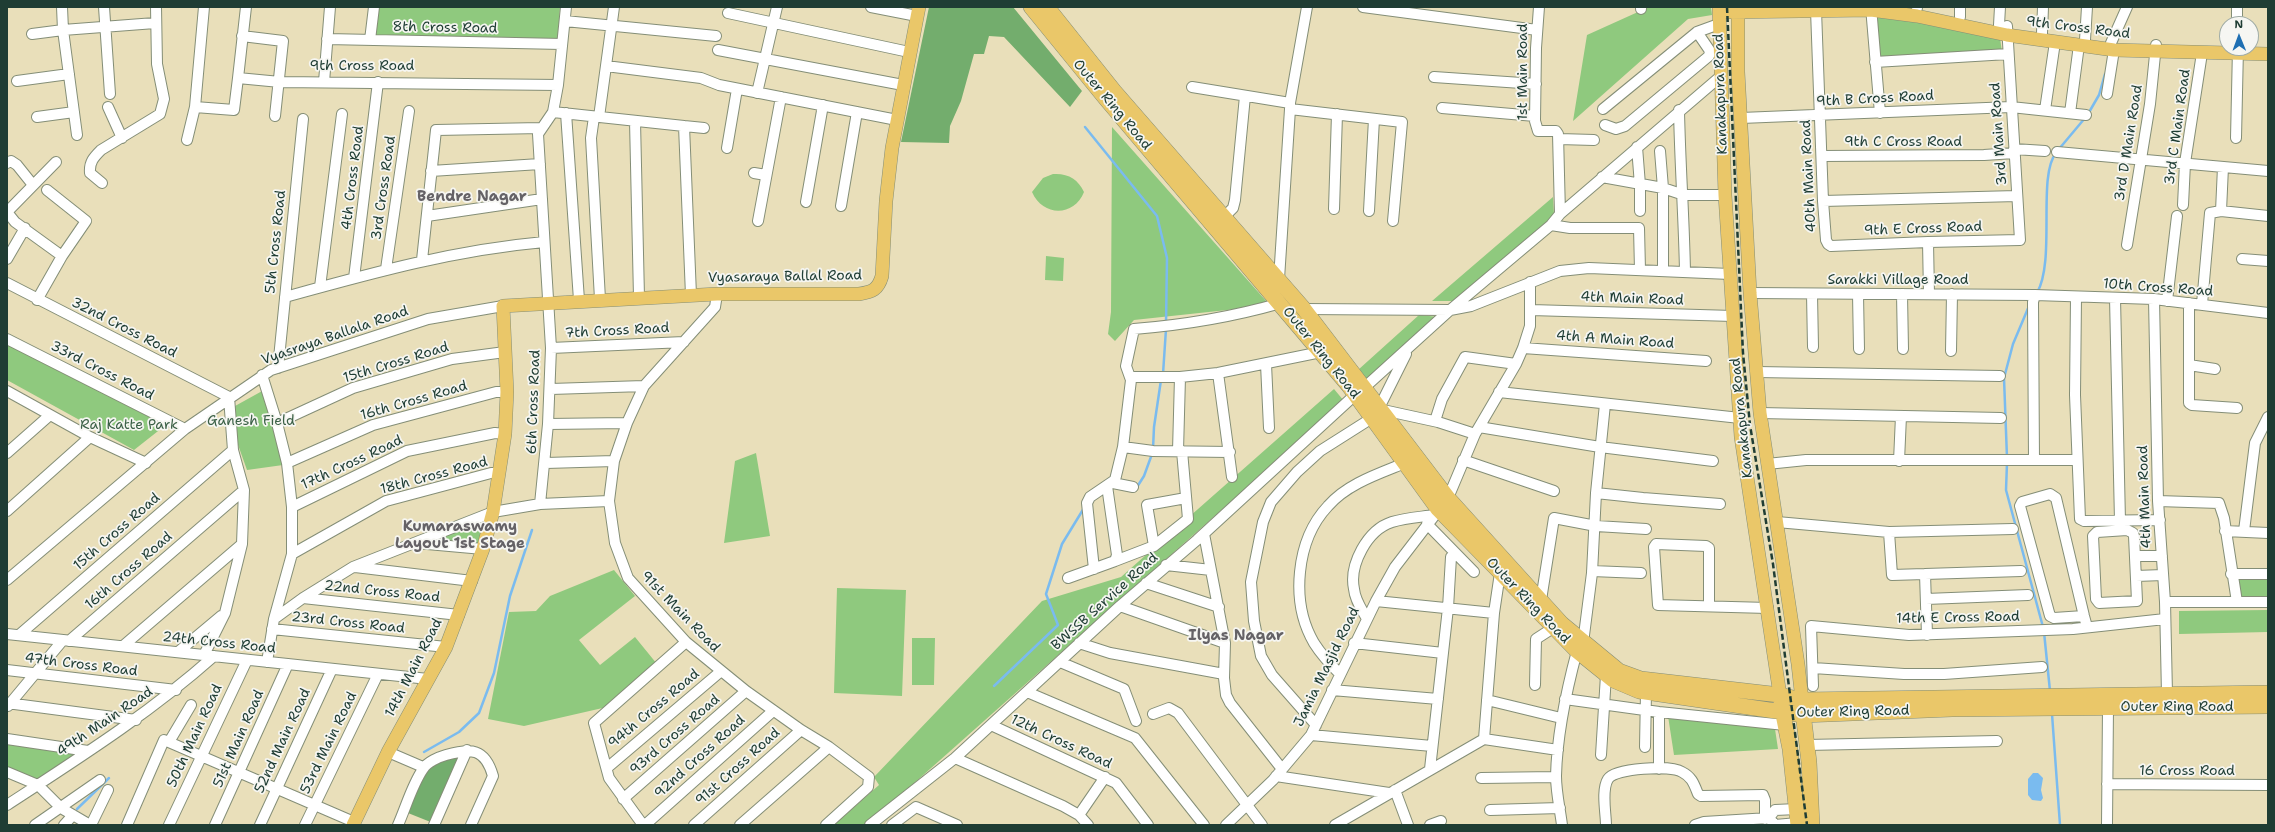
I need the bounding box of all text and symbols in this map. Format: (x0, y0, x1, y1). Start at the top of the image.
street label: 9th Cross Road (2025, 13, 2131, 43)
north arrow (2219, 16, 2259, 56)
text: N (2234, 17, 2243, 32)
street label: 8th Cross Road (392, 19, 498, 37)
street label: 1st Main Road (1515, 23, 1531, 121)
street label: Kanakapura Road (1710, 33, 1732, 155)
street label: Outer Ring Road (1069, 56, 1155, 154)
street label: 9th Cross Road (310, 58, 414, 74)
street label: 3rd C Main Road (2162, 68, 2194, 186)
street label: 3rd Main Road (1987, 82, 2011, 186)
street label: 3rd D Main Road (2112, 84, 2146, 202)
street label: 9th B Cross Road (1816, 88, 1934, 110)
street label: 40th Main Road (1798, 119, 1820, 233)
street label: 4th Cross Road (338, 125, 368, 231)
street label: 9th C Cross Road (1844, 134, 1962, 150)
street label: 3rd Cross Road (368, 135, 400, 241)
district label: Bendre Nagar (417, 188, 527, 206)
street label: 5th Cross Road (262, 190, 290, 294)
street label: 9th E Cross Road (1864, 219, 1982, 239)
street label: Vyasaraya Ballal Road (708, 267, 862, 287)
street label: Sarakki Village Road (1827, 272, 1969, 288)
street label: 10th Cross Road (2102, 276, 2214, 300)
street label: 4th Main Road (1580, 289, 1684, 309)
street label: 32nd Cross Road (68, 294, 180, 362)
street label: Vyasraya Ballala Road (259, 303, 411, 369)
street label: Outer Ring Road (1279, 304, 1363, 402)
street label: 7th Cross Road (564, 320, 670, 342)
street label: 4th A Main Road (1555, 327, 1675, 353)
street label: 33rd Cross Road (47, 338, 157, 404)
street label: 15th Cross Road (341, 339, 451, 387)
street label: 6th Cross Road (524, 349, 544, 455)
street label: Kanakapura Road (1727, 357, 1757, 479)
street label: 16th Cross Road (359, 378, 469, 424)
park label: Ganesh Field (207, 413, 295, 429)
park label: Raj Katte Park (80, 417, 178, 433)
street label: 17th Cross Road (299, 432, 405, 494)
street label: 4th Main Road (2135, 445, 2155, 549)
street label: 18th Cross Road (379, 454, 489, 498)
street label: 15th Cross Road (70, 490, 164, 574)
district label: Kumaraswamy Layout 1st Stage (395, 518, 525, 553)
street label: 16th Cross Road (82, 529, 176, 613)
street label: BWSSB Service Road (1048, 550, 1162, 654)
street label: Outer Ring Road (1483, 554, 1573, 648)
street label: 91st Main Road (637, 568, 723, 656)
street label: 22nd Cross Road (323, 578, 441, 606)
street label: Jamia Masjid Road (1291, 604, 1363, 730)
street label: 23rd Cross Road (290, 609, 406, 637)
street label: 14th E Cross Road (1896, 609, 2020, 627)
street label: 14th Main Road (382, 616, 446, 720)
district label: Ilyas Nagar (1188, 627, 1284, 645)
street label: 24th Cross Road (162, 629, 276, 657)
street label: 47th Cross Road (24, 650, 138, 680)
street label: 94th Cross Road (605, 666, 703, 752)
street label: 50th Main Road (164, 682, 226, 790)
street label: 49th Main Road (54, 684, 156, 760)
street label: 52nd Main Road (251, 686, 315, 796)
street label: 51st Main Road (210, 688, 268, 790)
street label: 53rd Main Road (297, 689, 361, 797)
street label: 93rd Cross Road (626, 691, 724, 779)
street label: Outer Ring Road (2120, 699, 2234, 715)
street label: Outer Ring Road (1796, 703, 1910, 721)
street label: 12th Cross Road (1008, 711, 1114, 773)
street label: 92nd Cross Road (651, 712, 749, 802)
street label: 91st Cross Road (692, 725, 784, 809)
street label: 16 Cross Road (2139, 763, 2235, 779)

